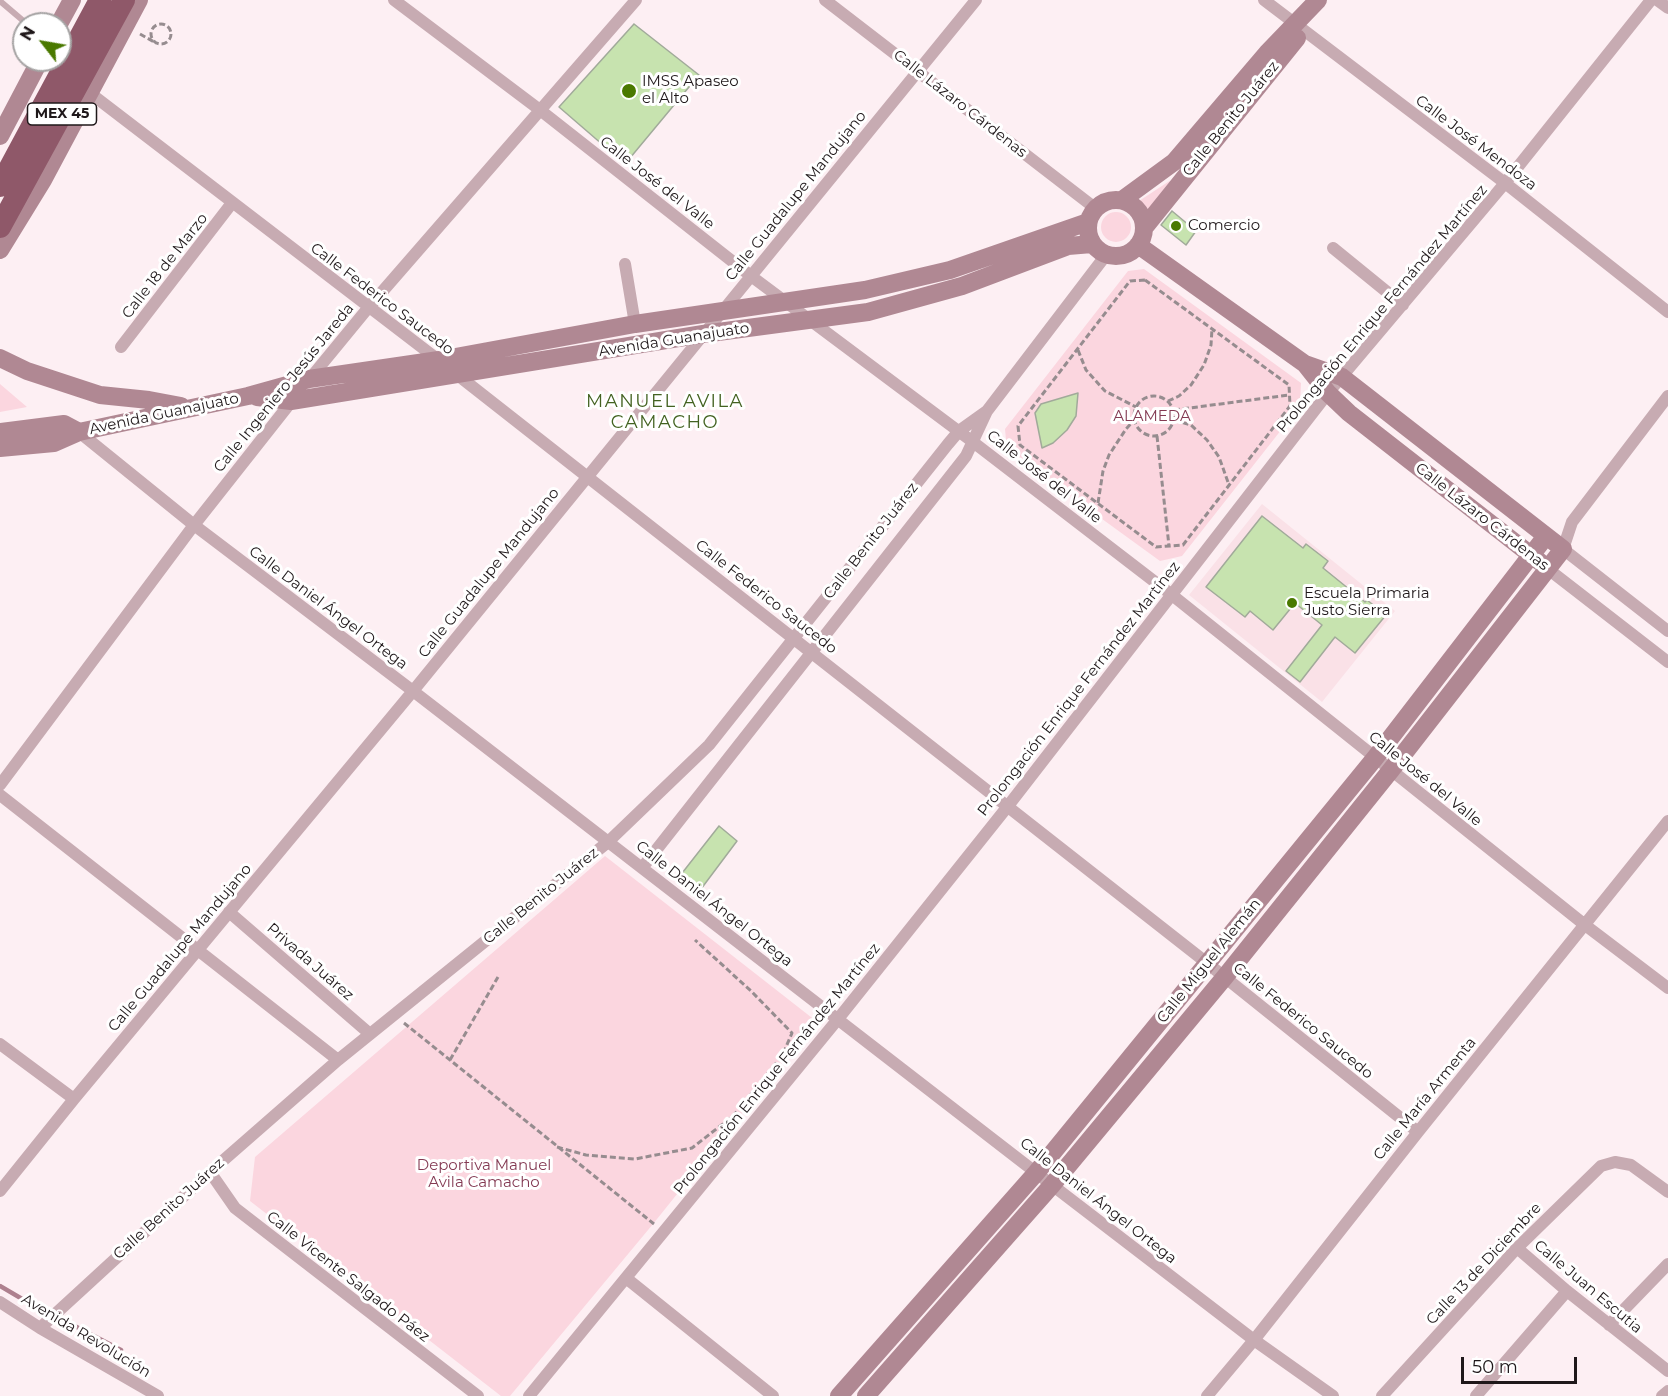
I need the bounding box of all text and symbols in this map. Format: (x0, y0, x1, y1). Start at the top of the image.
north arrow (12, 12, 72, 72)
text: N (16, 23, 39, 44)
street label: Calle Lázaro Cárdenas (890, 46, 1030, 162)
street label: Calle Benito Juárez (1179, 58, 1283, 180)
place label: IMSS Apaseo el Alto (642, 73, 739, 108)
marker: IMSS Apaseo el Alto (620, 82, 638, 100)
street label: Calle José Mendoza (1412, 92, 1540, 194)
road number: MEX 45 (28, 103, 97, 125)
street label: Calle Guadalupe Mandujano (722, 107, 870, 285)
street label: Calle José del Valle (596, 133, 718, 233)
street label: Prolongación Enrique Fernández Martínez (1273, 181, 1491, 437)
street label: Calle 18 de Marzo (118, 210, 212, 322)
place label: Comercio (1188, 217, 1260, 235)
marker: Comercio (1169, 219, 1183, 233)
street label: Calle Federico Saucedo (307, 239, 457, 359)
street label: Calle Ingeniero Jesús Jareda (210, 300, 358, 476)
street label: Avenida Guanajuato (597, 319, 751, 361)
street label: Avenida Guanajuato (88, 389, 240, 439)
district label: MANUEL AVILA CAMACHO (586, 391, 744, 434)
park label: ALAMEDA (1113, 408, 1191, 426)
street label: Calle José del Valle (983, 427, 1105, 527)
street label: Calle Lázaro Cárdenas (1412, 459, 1552, 575)
street label: Calle Benito Juárez (820, 479, 922, 603)
street label: Calle Guadalupe Mandujano (415, 484, 563, 662)
street label: Calle Federico Saucedo (692, 536, 840, 658)
street label: Calle Daniel Ángel Ortega (245, 542, 411, 674)
street label: Prolongación Enrique Fernández Martínez (974, 558, 1184, 820)
place label: Escuela Primaria Justo Sierra (1304, 585, 1430, 620)
marker: Escuela Primaria Justo Sierra (1285, 596, 1299, 610)
street label: Calle José del Valle (1365, 728, 1485, 830)
street label: Calle Daniel Ángel Ortega (632, 837, 796, 971)
street label: Calle Benito Juárez (480, 844, 602, 948)
street label: Calle Guadalupe Mandujano (105, 861, 255, 1035)
street label: Calle Miguel Alemán (1153, 895, 1265, 1027)
street label: Privada Juárez (263, 919, 357, 1005)
street label: Prolongación Enrique Fernández Martínez (670, 940, 884, 1198)
street label: Calle Federico Saucedo (1229, 959, 1377, 1083)
street label: Calle María Armenta (1370, 1034, 1480, 1164)
street label: Calle Daniel Ángel Ortega (1016, 1134, 1180, 1268)
street label: Calle Benito Juárez (110, 1155, 228, 1263)
park label: Deportiva Manuel Avila Camacho (417, 1157, 551, 1192)
street label: Calle 13 de Diciembre (1423, 1199, 1545, 1329)
street label: Calle Vicente Salgado Páez (263, 1208, 433, 1346)
street label: Calle Juan Escutia (1530, 1236, 1646, 1338)
street label: Avenida Revolución (18, 1290, 154, 1382)
scale bar (1464, 1345, 1580, 1383)
text: 50 m (1472, 1356, 1518, 1378)

